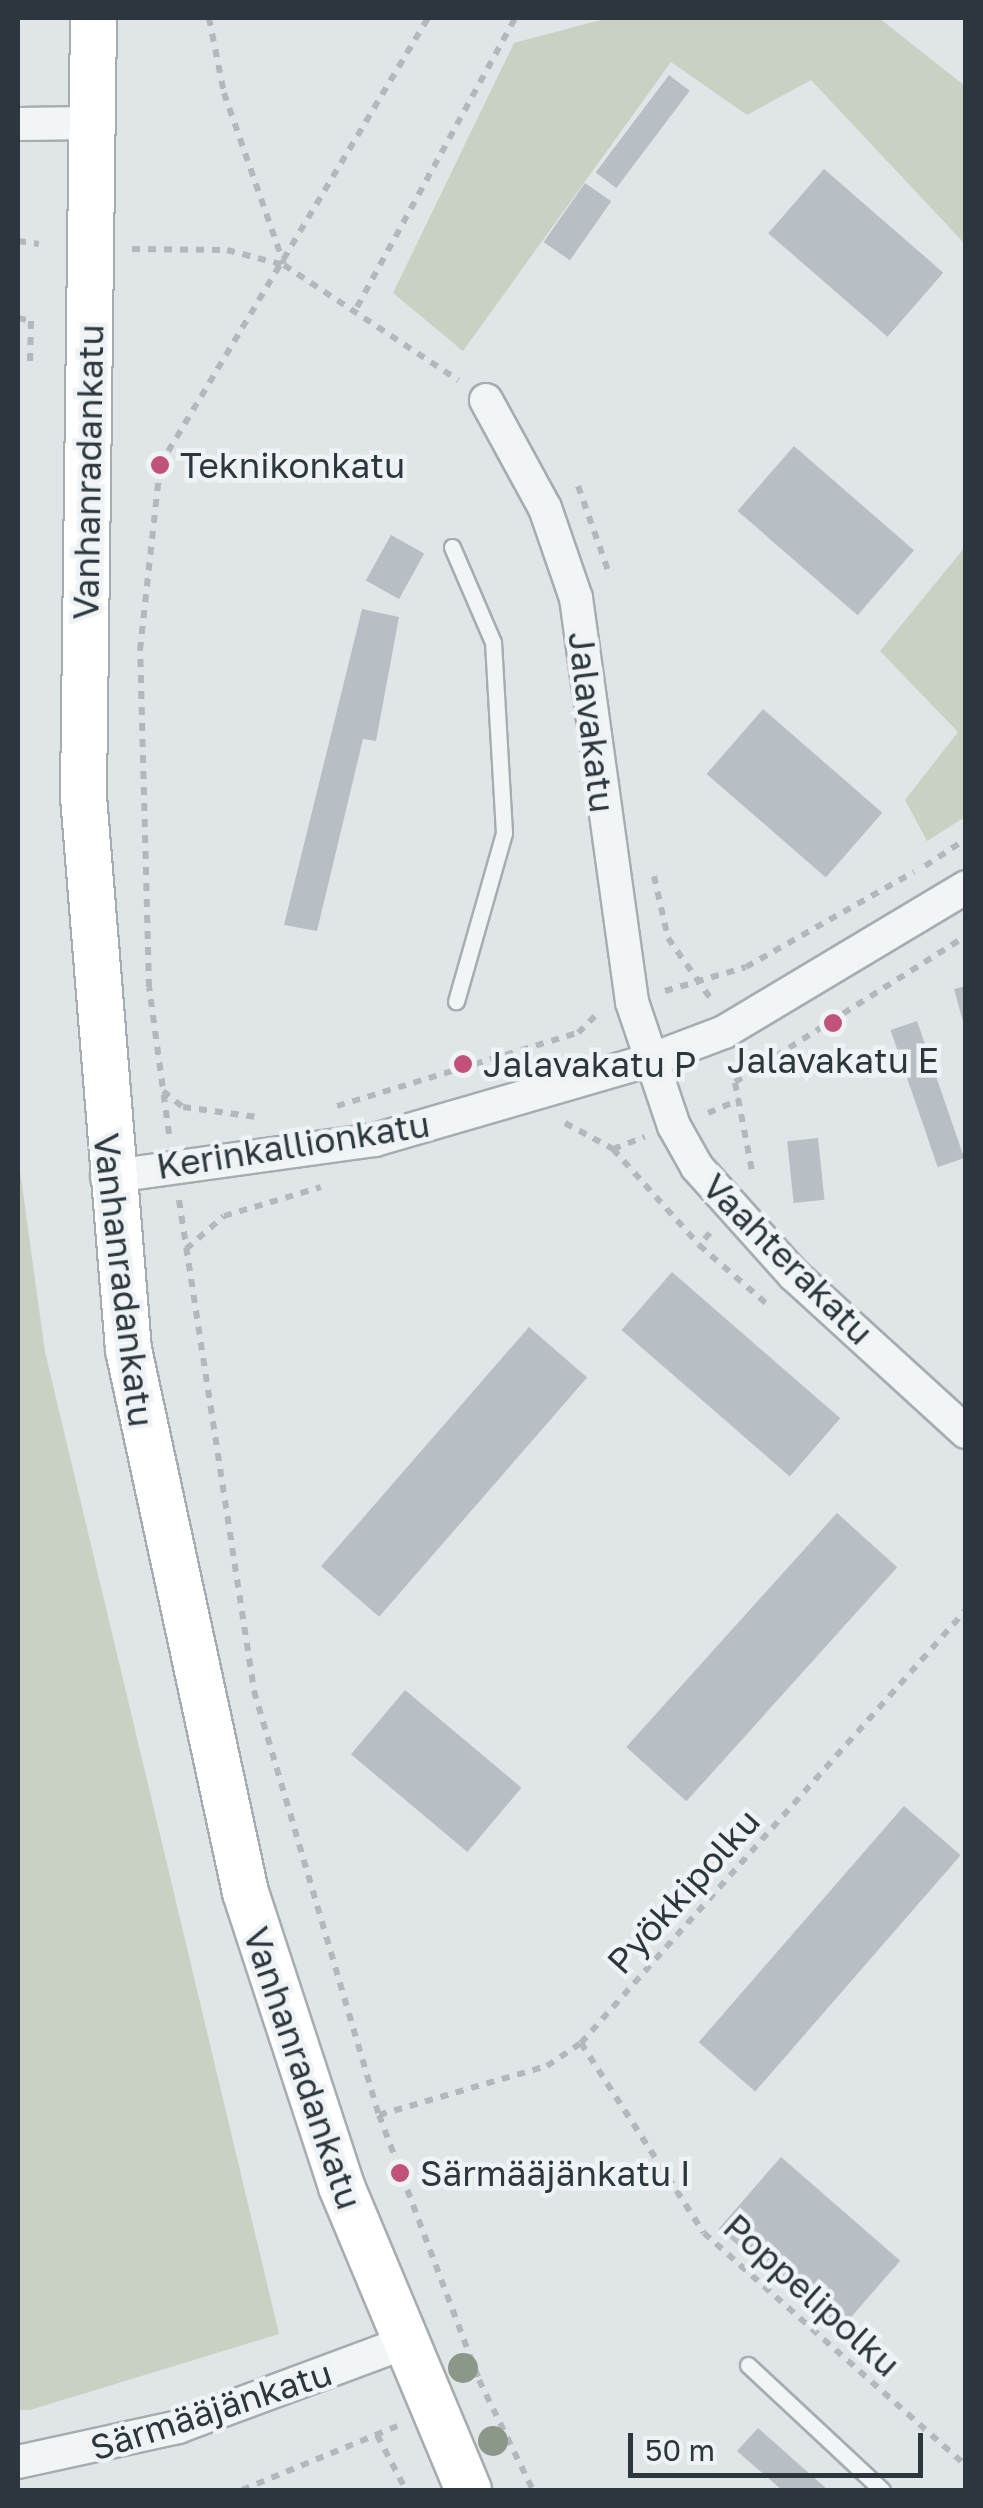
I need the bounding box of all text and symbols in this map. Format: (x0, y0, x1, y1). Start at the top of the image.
street label: Vanhanradankatu (64, 324, 112, 620)
place label: Teknikonkatu (180, 444, 405, 486)
marker: Teknikonkatu (149, 454, 171, 476)
street label: Jalavakatu (560, 629, 624, 815)
marker: Jalavakatu E (822, 1012, 844, 1034)
place label: Jalavakatu E (727, 1039, 939, 1081)
place label: Jalavakatu P (483, 1043, 696, 1085)
marker: Jalavakatu P (452, 1053, 474, 1075)
street label: Kerinkallionkatu (153, 1103, 433, 1187)
street label: Vanhanradankatu (85, 1131, 163, 1429)
street label: Vaahterakatu (694, 1165, 882, 1353)
street label: Pyökkipolku (598, 1800, 768, 1982)
street label: Vanhanradankatu (235, 1922, 371, 2214)
place label: Särmääjänkatu I (420, 2152, 691, 2194)
marker: Särmääjänkatu I (389, 2162, 411, 2184)
street label: Poppelipolku (715, 2205, 909, 2385)
street label: Särmääjänkatu (85, 2351, 337, 2469)
scale bar (633, 2413, 928, 2475)
text: 50 m (645, 2432, 715, 2468)

